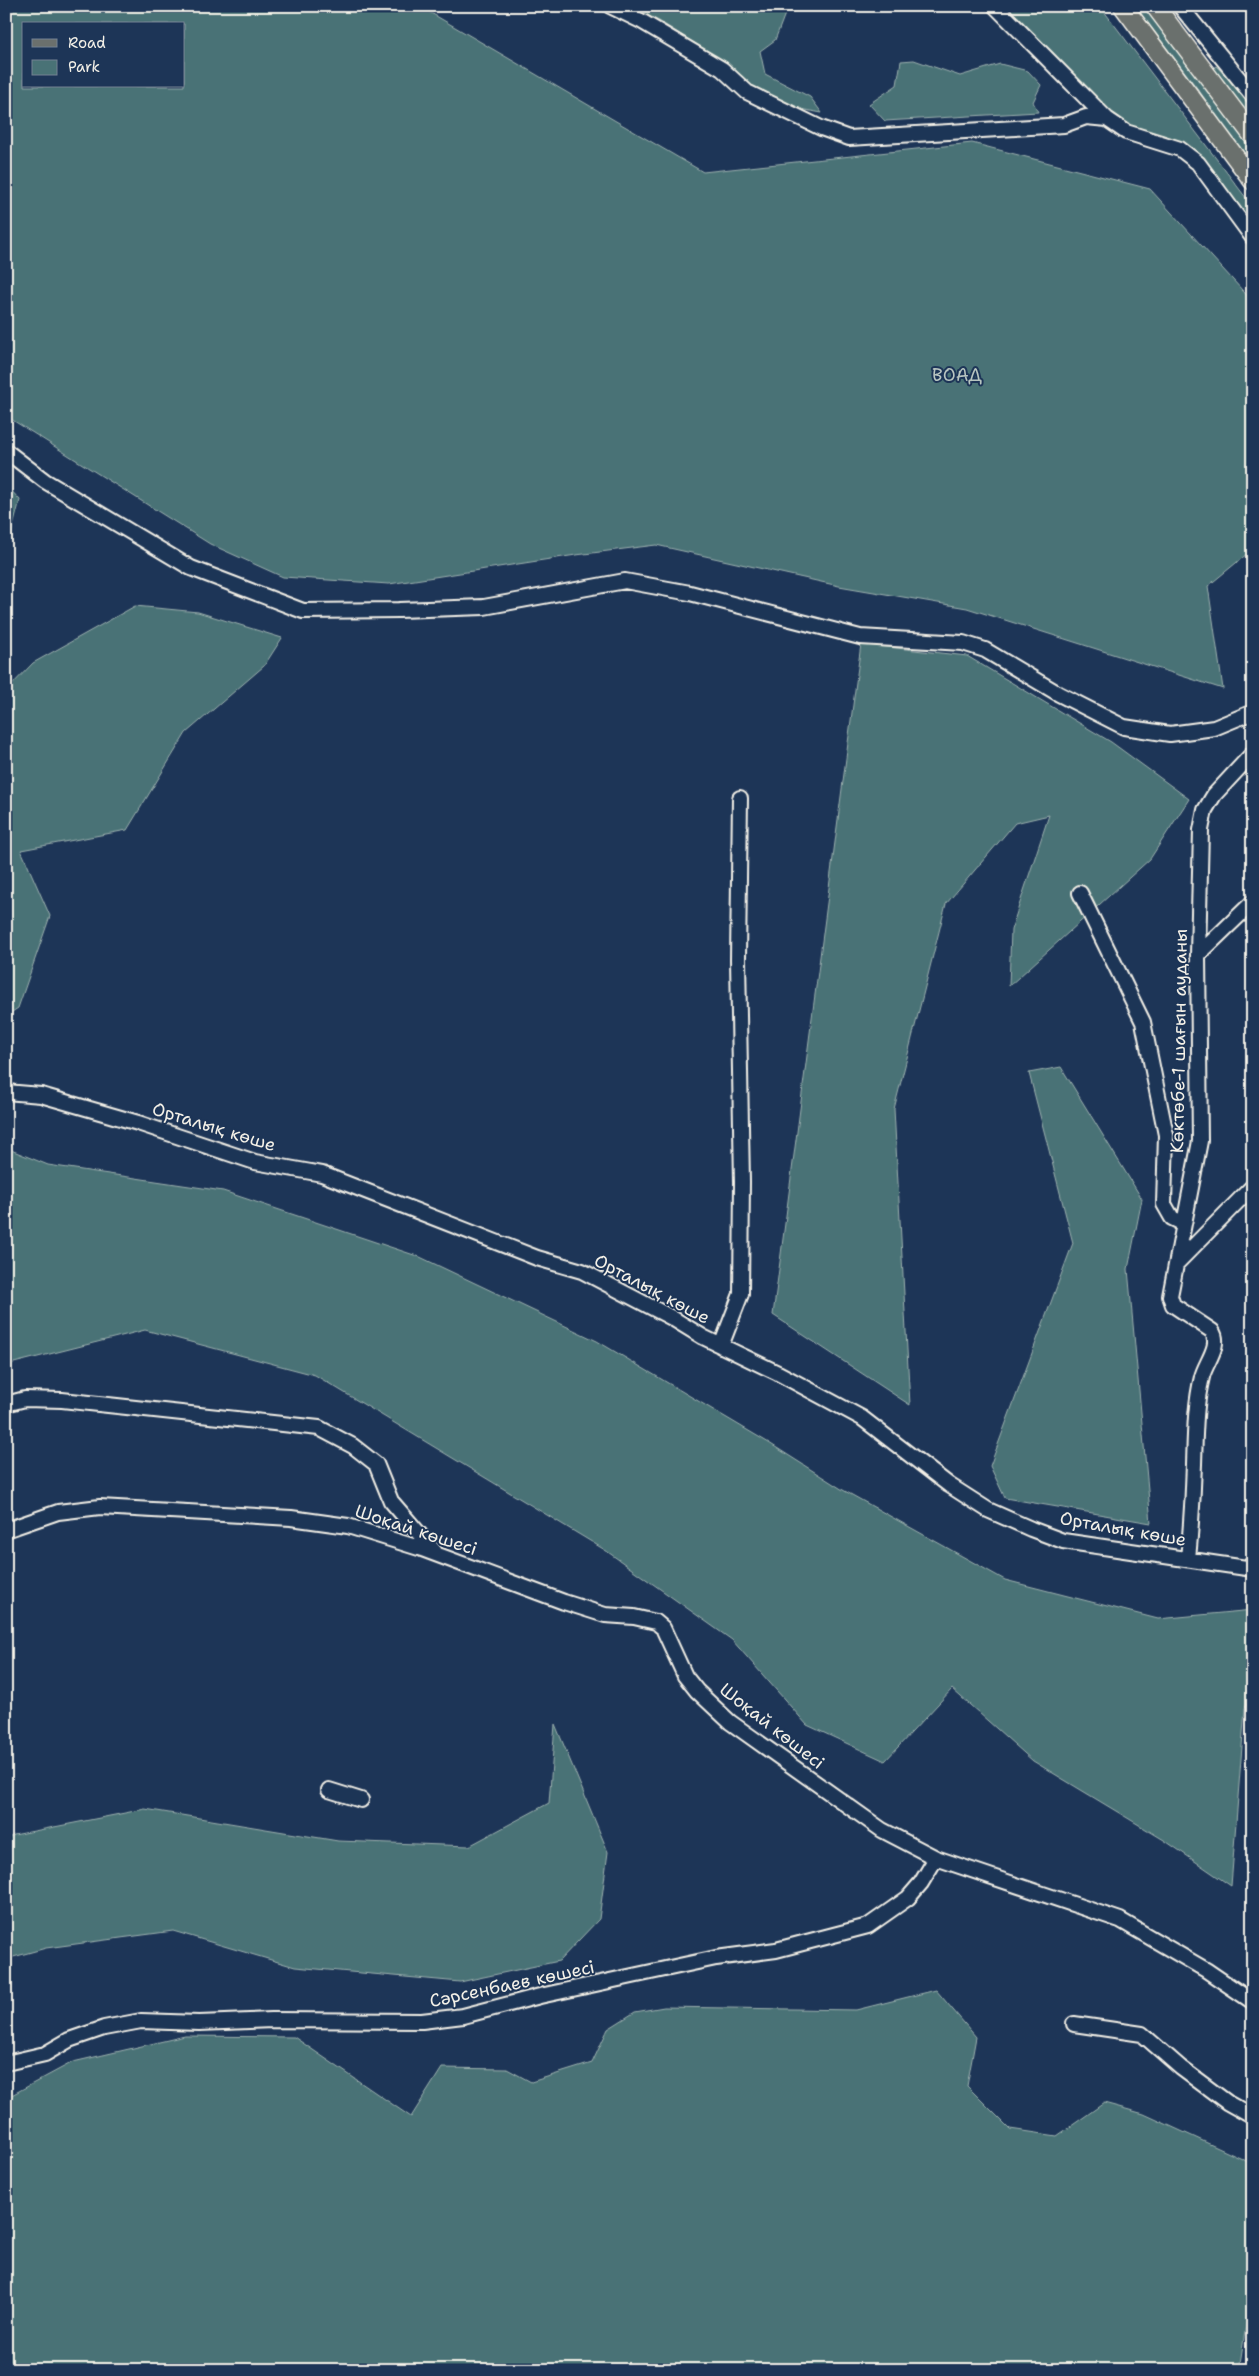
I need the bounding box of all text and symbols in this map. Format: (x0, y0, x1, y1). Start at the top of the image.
legend (22, 22, 185, 88)
text: Road (68, 33, 106, 53)
text: Park (68, 57, 100, 77)
park label: ВОАД (932, 363, 982, 387)
street label: Көктөбе-1 шағын ауданы (1165, 929, 1193, 1153)
street label: Орталық көше (149, 1097, 279, 1157)
street label: Орталық көше (590, 1248, 714, 1330)
street label: Шоқай көшесі (352, 1499, 480, 1561)
street label: Орталық көше (1058, 1506, 1188, 1552)
street label: Шоқай көшесі (715, 1677, 829, 1775)
street label: Сәрсенбаев көшесі (427, 1955, 597, 2013)

